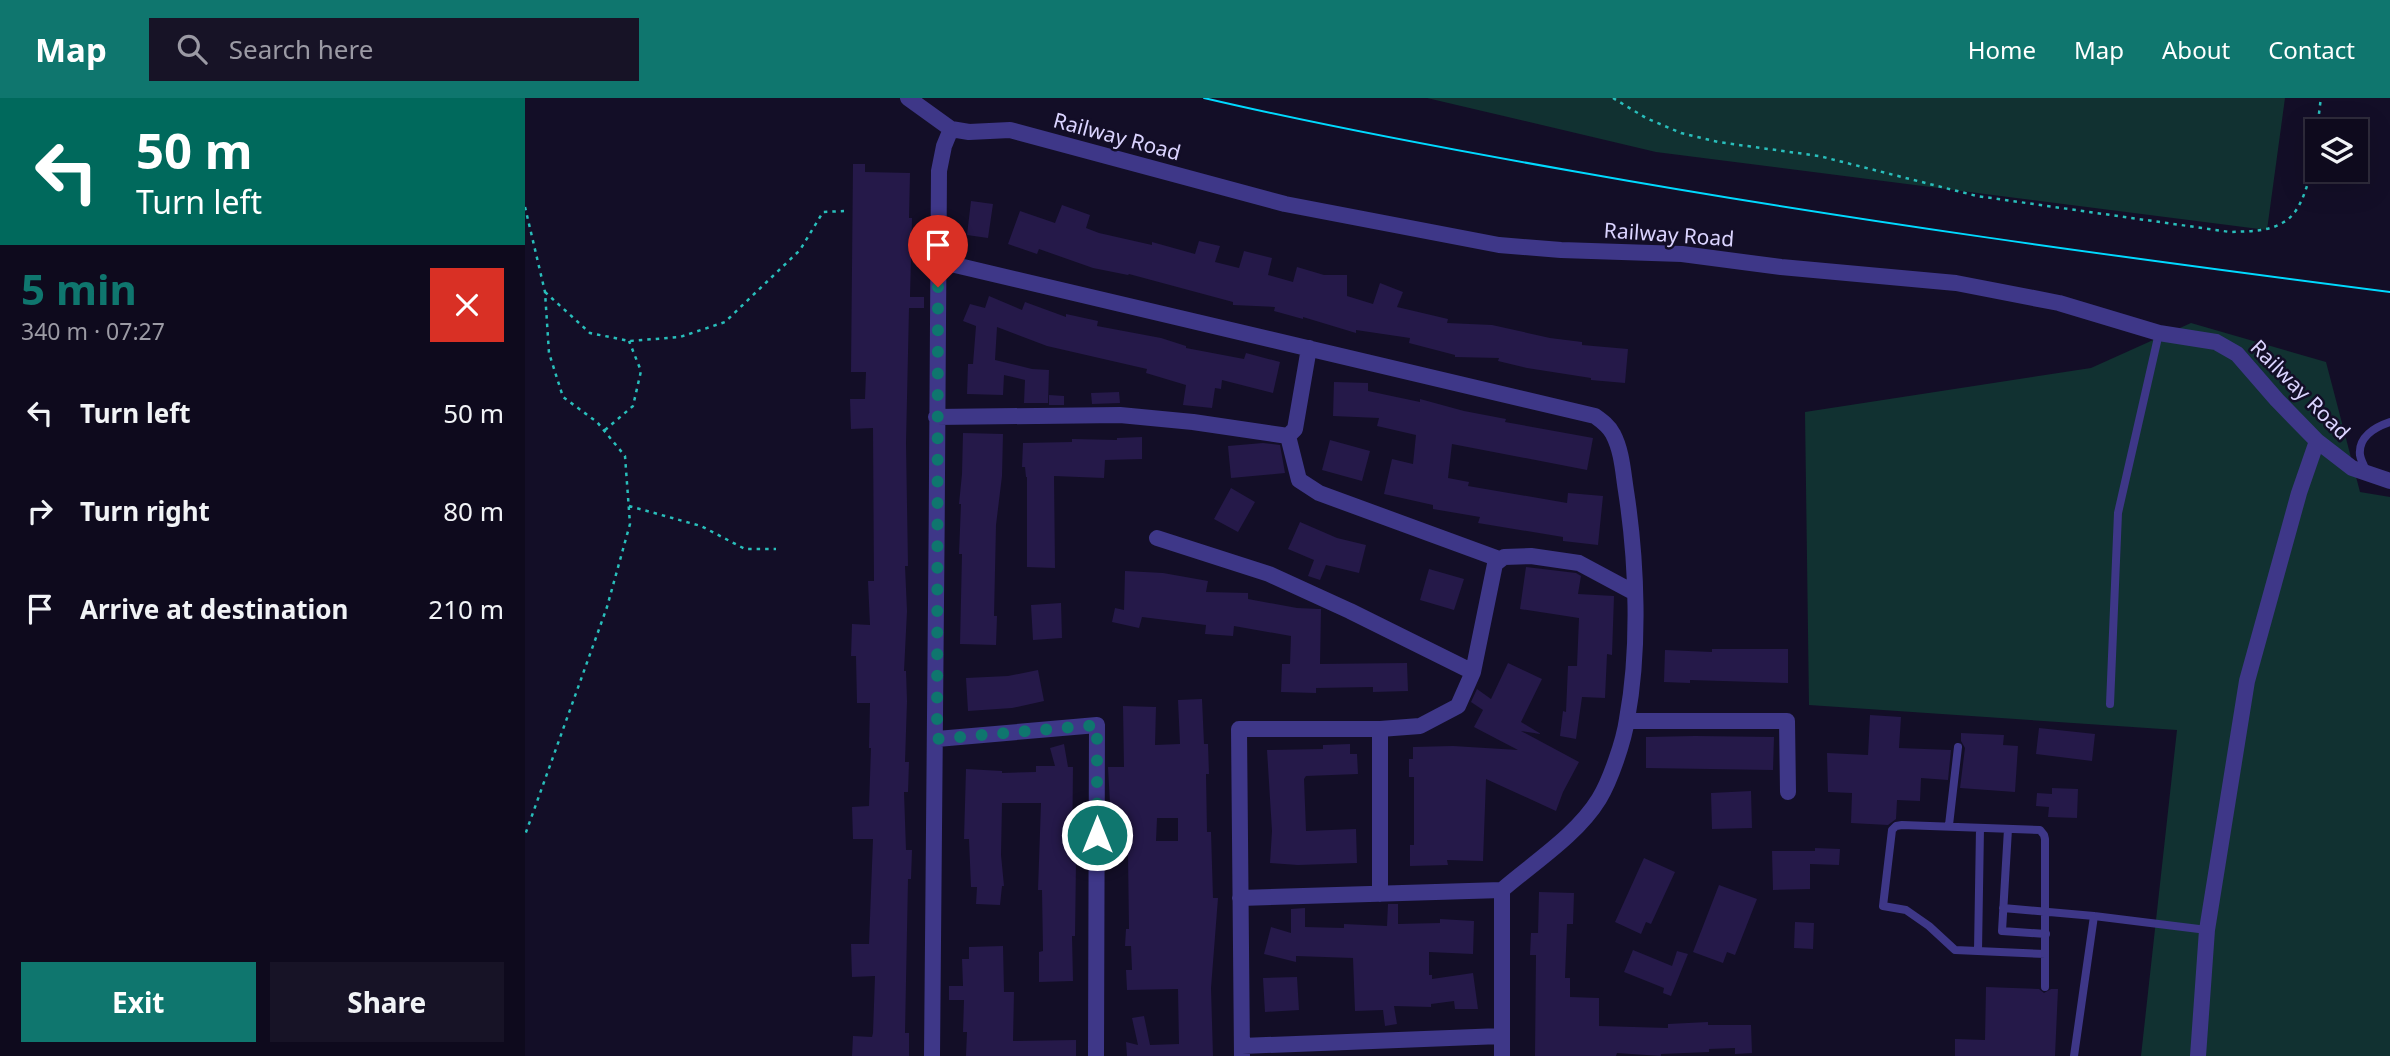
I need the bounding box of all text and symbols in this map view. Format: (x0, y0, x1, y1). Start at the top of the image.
search box (149, 18, 639, 81)
text: Map (35, 27, 107, 72)
icon: search (173, 30, 211, 68)
text: Search here (229, 31, 373, 67)
text: Home (1968, 33, 2036, 66)
text: Map (2074, 33, 2124, 66)
text: About (2162, 33, 2230, 66)
text: Contact (2268, 33, 2355, 66)
street label: Railway Road (1051, 106, 1184, 166)
text: 50 m (136, 117, 253, 183)
map controls (2305, 119, 2368, 182)
button: layers (2305, 119, 2368, 182)
icon: left (21, 126, 112, 217)
text: Turn left (136, 180, 262, 223)
pin (908, 215, 968, 287)
street label: Railway Road (1603, 215, 1735, 253)
icon: arrive (919, 226, 957, 264)
text: 5 min (21, 260, 137, 317)
button: close (430, 268, 504, 342)
text: 340 m · 07:27 (21, 315, 165, 347)
street label: Railway Road (2245, 333, 2357, 445)
icon: left (21, 394, 59, 432)
text: Turn left (80, 395, 191, 431)
text: 50 m (443, 395, 504, 431)
icon: right (21, 492, 59, 530)
text: Turn right (80, 493, 210, 529)
text: 80 m (443, 493, 504, 529)
icon: arrive (21, 590, 59, 628)
text: Arrive at destination (80, 591, 349, 627)
text: 210 m (428, 591, 504, 627)
position arrow (1060, 798, 1134, 872)
button: Exit (21, 962, 256, 1042)
button: Share (270, 962, 504, 1042)

